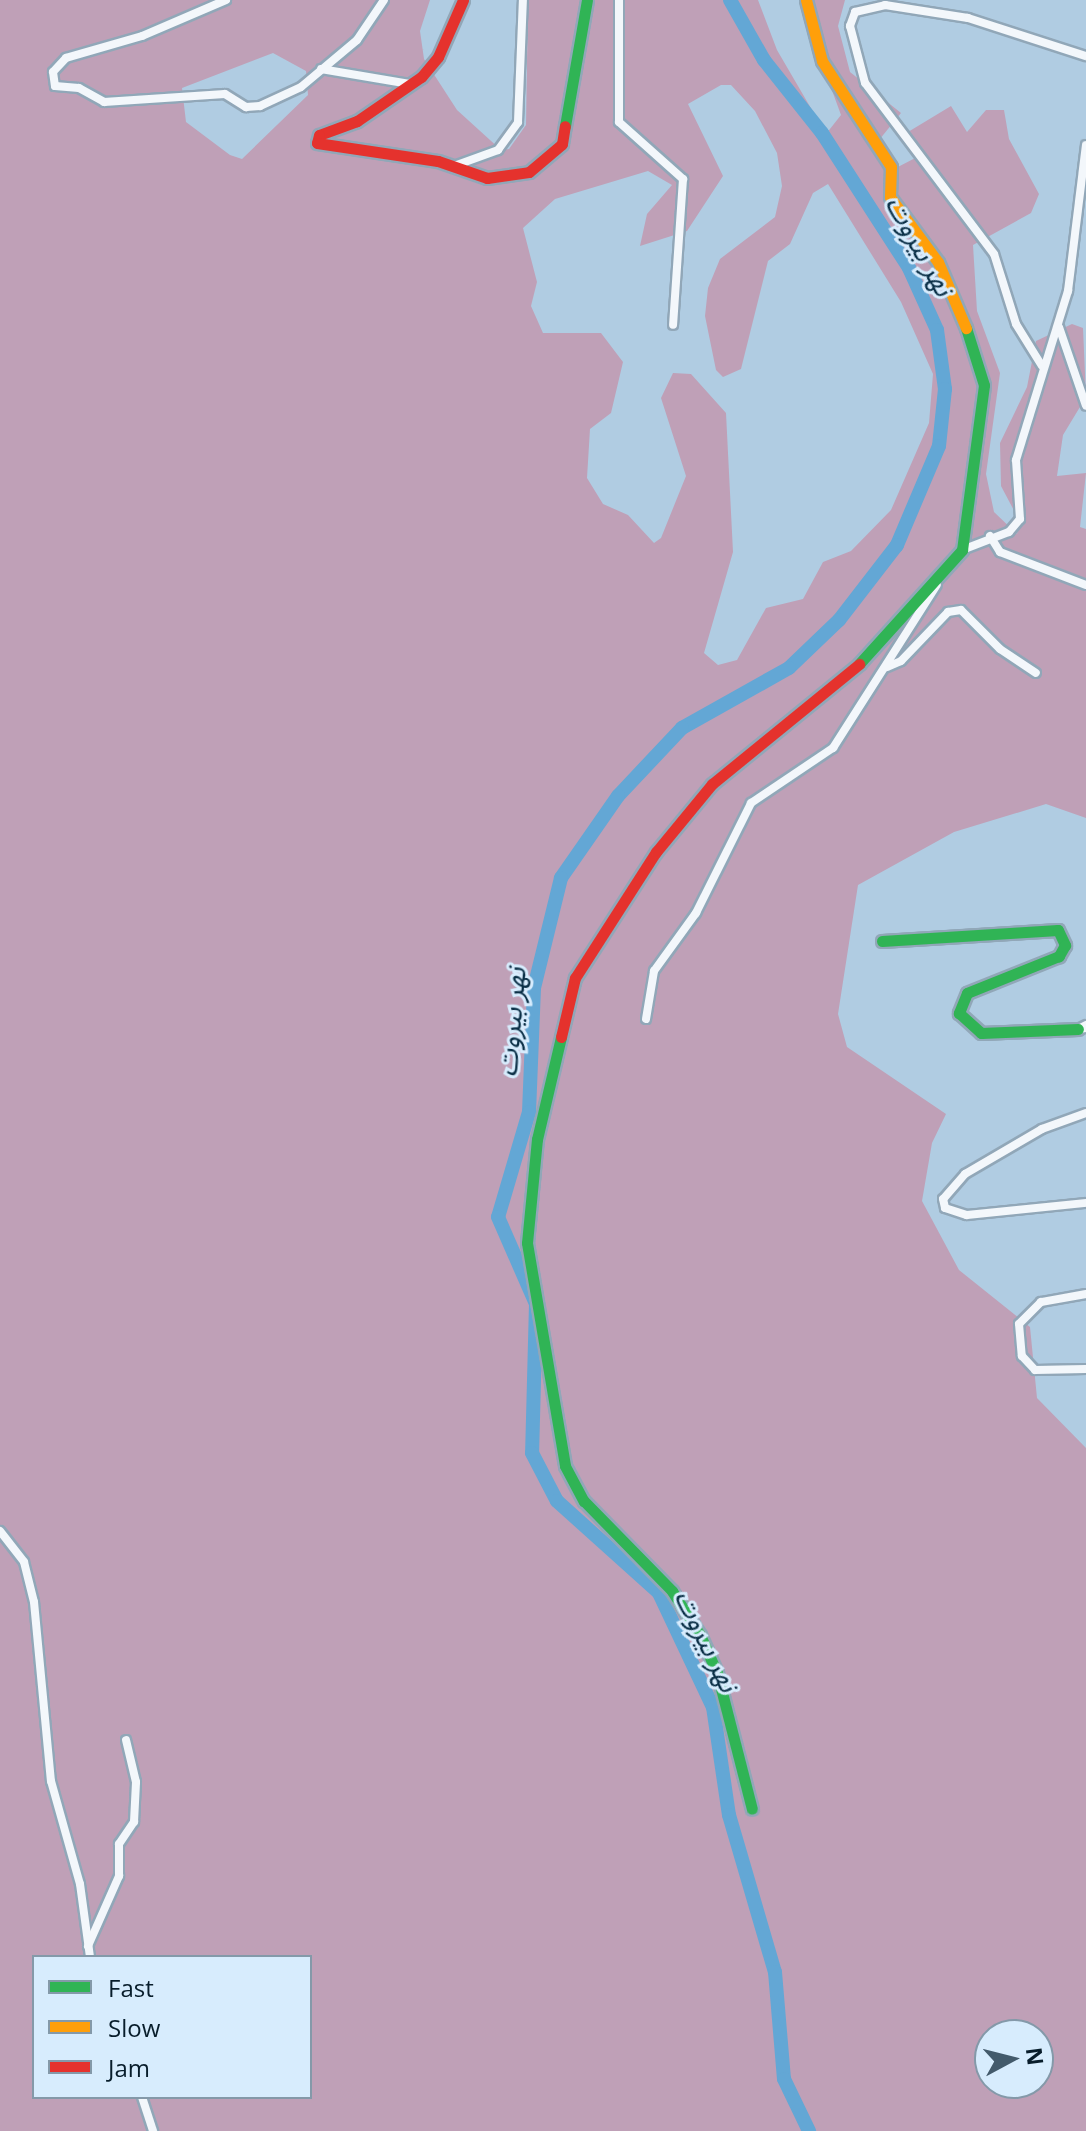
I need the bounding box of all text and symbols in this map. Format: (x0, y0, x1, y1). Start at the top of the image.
water label: نهر بيروت (880, 189, 962, 301)
water label: نهر بيروت (488, 966, 532, 1078)
water label: نهر بيروت (669, 1583, 747, 1697)
legend (32, 1955, 312, 2099)
text: Fast (108, 1971, 154, 2004)
text: Slow (108, 2011, 160, 2044)
north arrow (974, 2019, 1054, 2099)
text: N (1020, 2046, 1052, 2067)
text: Jam (108, 2051, 150, 2084)

